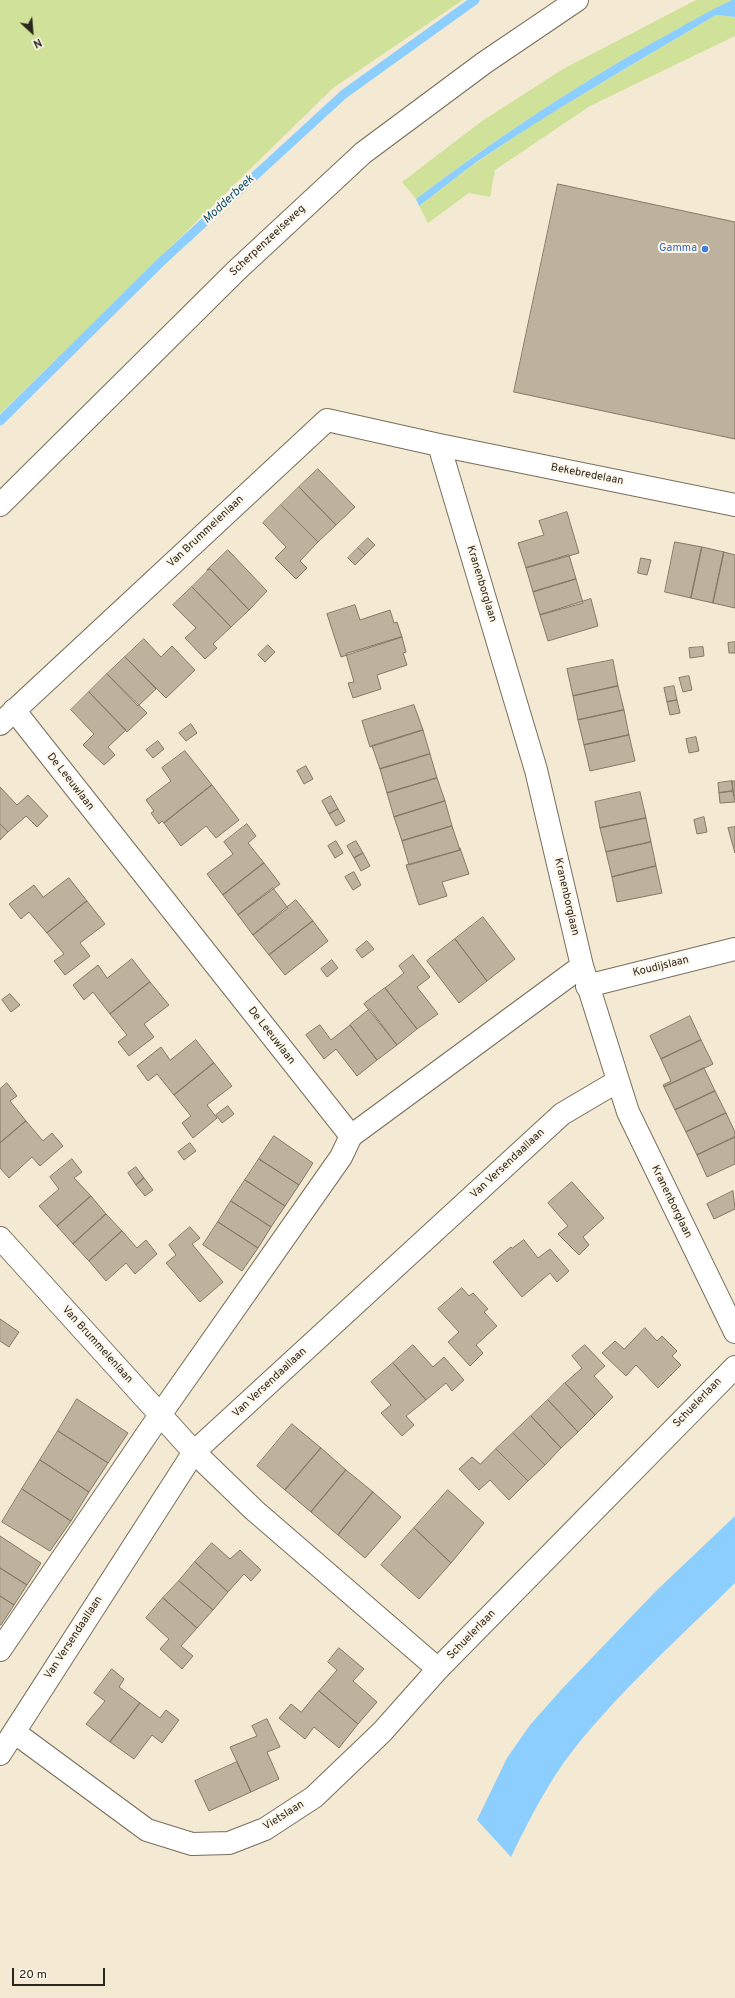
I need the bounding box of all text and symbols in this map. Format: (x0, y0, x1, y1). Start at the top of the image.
north arrow (12, 12, 52, 52)
text: N (31, 35, 44, 51)
water label: Modderbeek (200, 173, 258, 227)
street label: Scherpenzeelseweg (228, 203, 308, 279)
place label: Gamma (659, 242, 697, 256)
marker: Gamma (700, 244, 710, 254)
street label: Bekebredelaan (549, 461, 625, 489)
street label: Van Brummelenlaan (165, 493, 247, 571)
street label: Kranenborglaan (463, 544, 499, 624)
street label: De Leeuwlaan (44, 751, 96, 813)
street label: Kranenborglaan (551, 857, 581, 937)
street label: Koudijslaan (632, 954, 690, 980)
street label: De Leeuwlaan (245, 1005, 297, 1067)
street label: Van Versendaallaan (468, 1126, 548, 1202)
street label: Kranenborglaan (648, 1163, 694, 1241)
street label: Van Brummelenlaan (59, 1304, 135, 1386)
street label: Van Versendaallaan (230, 1345, 310, 1421)
street label: Schuelerlaan (671, 1375, 725, 1431)
street label: Van Versendaallaan (42, 1594, 106, 1682)
street label: Schuelerlaan (445, 1607, 499, 1663)
street label: Vietslaan (261, 1798, 307, 1834)
scale bar (14, 1960, 107, 1986)
text: 20 m (19, 1967, 47, 1983)

